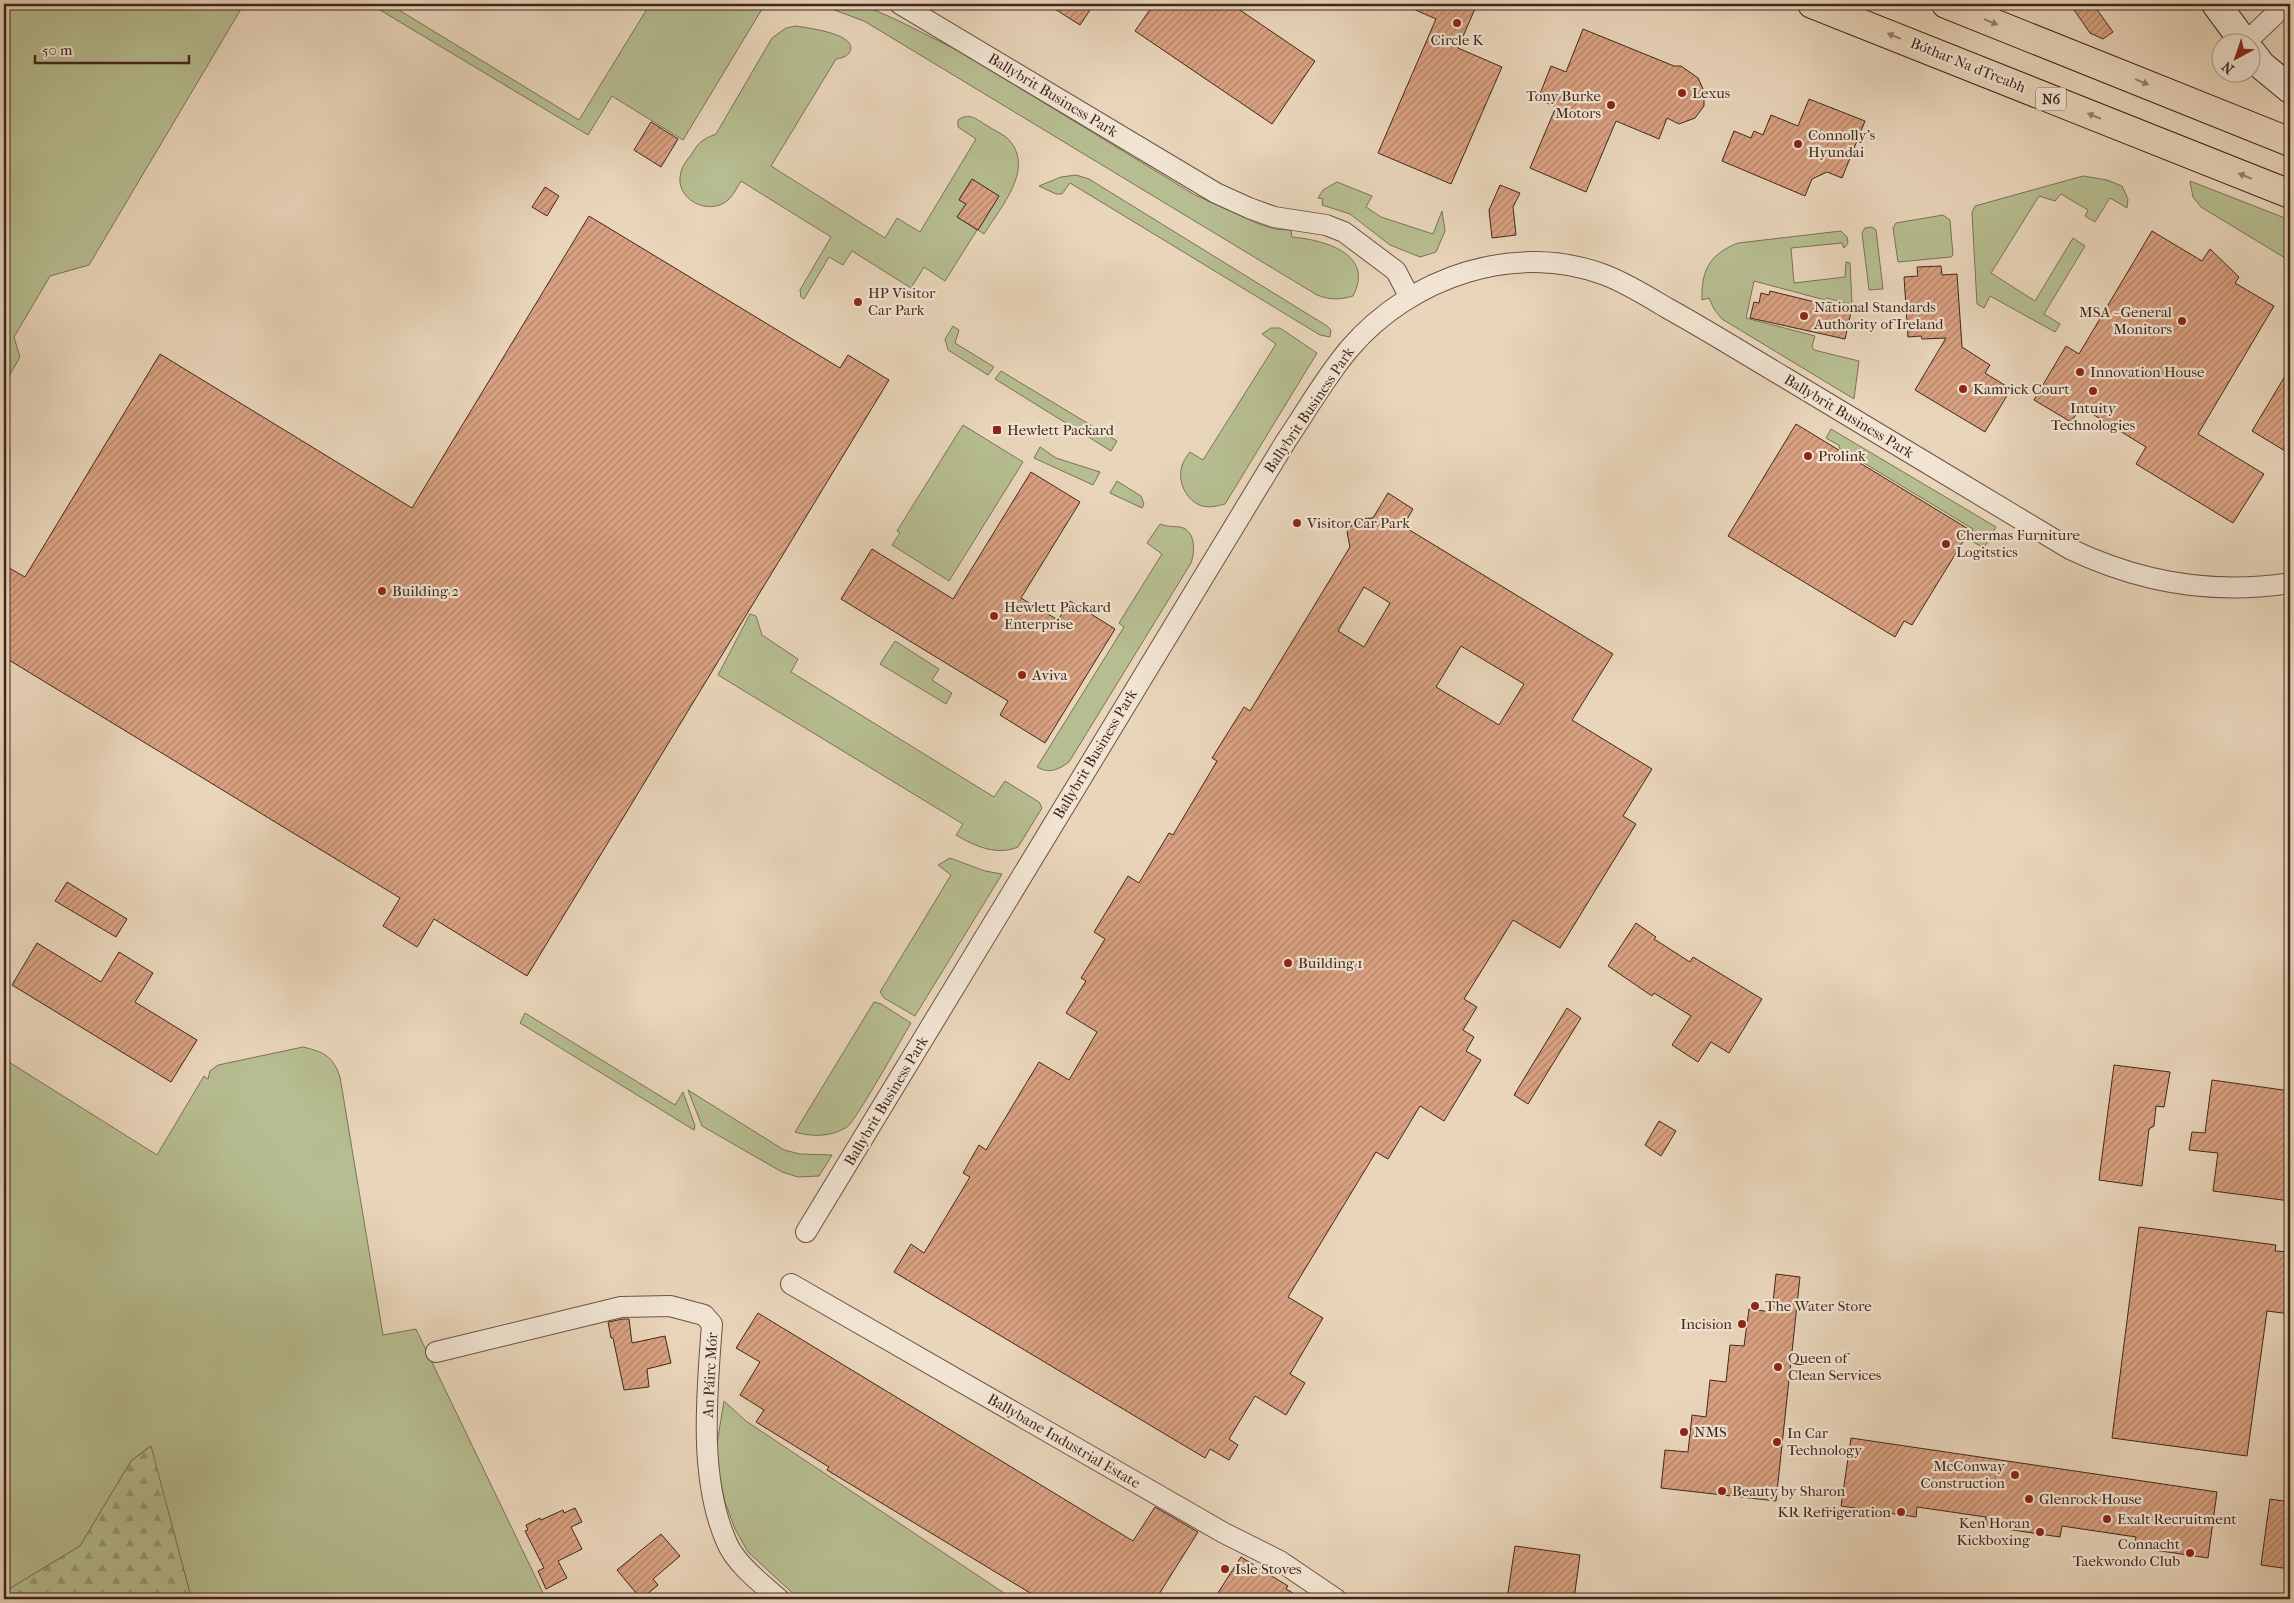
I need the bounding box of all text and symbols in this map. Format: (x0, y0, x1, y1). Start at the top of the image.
marker: Circle K (1451, 17, 1463, 29)
one-way arrow (1984, 18, 1999, 26)
place label: Circle K (1431, 31, 1485, 49)
scale bar (35, 32, 189, 64)
one-way arrow (1886, 32, 1901, 40)
north arrow (2212, 32, 2262, 82)
street label: Bóthar Na dTreabh (1908, 34, 2029, 97)
text: 50 m (42, 41, 73, 59)
street label: Ballybrit Business Park (985, 49, 1121, 141)
text: N (2218, 57, 2237, 78)
one-way arrow (2135, 78, 2150, 86)
place label: Lexus (1692, 84, 1731, 102)
place label: Tony Burke Motors (1526, 87, 1602, 122)
marker: Lexus (1676, 87, 1688, 99)
road number: N6 (2036, 88, 2066, 110)
marker: Tony Burke Motors (1605, 99, 1617, 111)
one-way arrow (2086, 112, 2101, 120)
place label: Connolly's Hyundai (1808, 126, 1876, 161)
marker: Connolly's Hyundai (1792, 138, 1804, 150)
one-way arrow (2237, 172, 2252, 180)
place label: HP Visitor Car Park (868, 284, 936, 319)
marker: HP Visitor Car Park (852, 296, 864, 308)
place label: National Standards Authority of Ireland (1813, 298, 1944, 333)
place label: MSA - General Monitors (2079, 303, 2172, 338)
marker: National Standards Authority of Ireland (1798, 310, 1810, 322)
marker: MSA - General Monitors (2176, 315, 2188, 327)
street label: Ballybrit Business Park (1260, 343, 1358, 476)
place label: Innovation House (2090, 363, 2205, 381)
marker: Innovation House (2074, 366, 2086, 378)
street label: Ballybrit Business Park (1781, 370, 1917, 462)
place label: Kamrick Court (1973, 380, 2070, 398)
marker: Kamrick Court (1957, 383, 1969, 395)
marker: Intuity Technologies (2087, 385, 2099, 397)
place label: Intuity Technologies (2051, 399, 2136, 434)
place label: Hewlett Packard (1007, 421, 1115, 439)
marker: Hewlett Packard (991, 424, 1003, 436)
place label: Prolink (1818, 447, 1866, 465)
marker: Prolink (1802, 450, 1814, 462)
place label: Visitor Car Park (1306, 514, 1410, 532)
marker: Visitor Car Park (1291, 517, 1303, 529)
place label: Chermas Furniture Logitstics (1956, 526, 2080, 561)
marker: Chermas Furniture Logitstics (1940, 538, 1952, 550)
place label: Building 2 (392, 582, 459, 600)
marker: Building 2 (376, 585, 388, 597)
place label: Hewlett Packard Enterprise (1004, 598, 1112, 633)
marker: Hewlett Packard Enterprise (988, 610, 1000, 622)
place label: Aviva (1031, 666, 1068, 684)
marker: Aviva (1016, 669, 1028, 681)
street label: Ballybrit Business Park (1049, 686, 1141, 822)
place label: Building 1 (1298, 954, 1363, 972)
marker: Building 1 (1282, 957, 1294, 969)
street label: Ballybrit Business Park (840, 1033, 932, 1169)
place label: The Water Store (1765, 1297, 1872, 1315)
marker: The Water Store (1749, 1300, 1761, 1312)
place label: Incision (1680, 1315, 1732, 1333)
marker: Incision (1736, 1318, 1748, 1330)
street label: An Páirc Mór (699, 1331, 721, 1419)
place label: Queen of Clean Services (1788, 1349, 1882, 1384)
marker: Queen of Clean Services (1772, 1361, 1784, 1373)
street label: Ballybane Industrial Estate (984, 1390, 1144, 1492)
place label: NMS (1694, 1423, 1727, 1441)
place label: In Car Technology (1787, 1424, 1863, 1459)
marker: NMS (1678, 1426, 1690, 1438)
marker: In Car Technology (1771, 1436, 1783, 1448)
place label: McConway Construction (1920, 1457, 2006, 1492)
marker: McConway Construction (2009, 1469, 2021, 1481)
place label: Beauty by Sharon (1732, 1482, 1846, 1500)
marker: Beauty by Sharon (1716, 1485, 1728, 1497)
place label: Glenrock House (2039, 1490, 2142, 1508)
marker: Glenrock House (2023, 1493, 2035, 1505)
place label: KR Refrigeration (1778, 1503, 1891, 1521)
marker: KR Refrigeration (1895, 1506, 1907, 1518)
place label: Exalt Recruitment (2117, 1510, 2237, 1528)
marker: Exalt Recruitment (2101, 1513, 2113, 1525)
place label: Ken Horan Kickboxing (1956, 1514, 2031, 1549)
marker: Ken Horan Kickboxing (2034, 1526, 2046, 1538)
place label: Connacht Taekwondo Club (2073, 1535, 2181, 1570)
marker: Connacht Taekwondo Club (2184, 1547, 2196, 1559)
place label: Isle Stoves (1235, 1560, 1302, 1578)
marker: Isle Stoves (1219, 1563, 1231, 1575)

